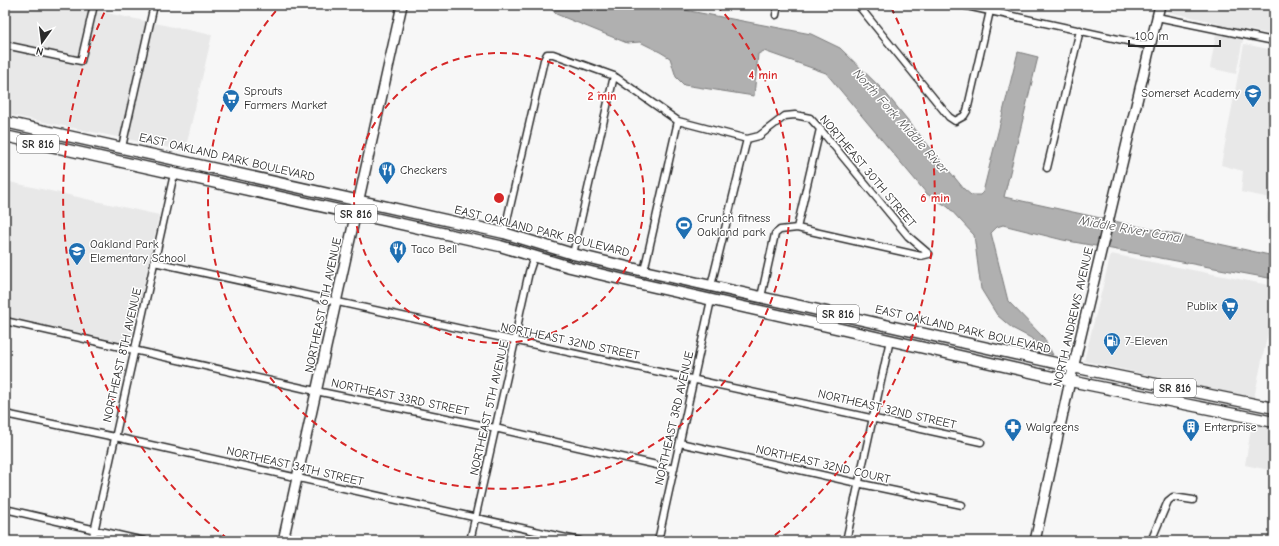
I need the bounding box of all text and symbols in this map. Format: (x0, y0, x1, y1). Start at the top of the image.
north arrow (22, 22, 62, 62)
scale bar (1129, 22, 1220, 48)
text: 100 m (1135, 29, 1168, 43)
text: N (35, 44, 45, 58)
water label: North Fork Middle River (850, 66, 952, 177)
text: 4 min (749, 68, 777, 82)
school or university icon: Somerset Academy (1243, 83, 1263, 108)
place label: Sprouts Farmers Market (244, 84, 327, 112)
place label: Somerset Academy (1141, 86, 1241, 100)
supermarket icon: Sprouts Farmers Market (221, 88, 241, 113)
text: 2 min (587, 89, 617, 103)
street label: NORTHEAST 30TH STREET (817, 112, 919, 230)
street label: EAST OAKLAND PARK BOULEVARD (138, 130, 316, 184)
road number: SR 816 (17, 135, 59, 153)
restaurant icon: Checkers (377, 160, 397, 185)
place label: Checkers (400, 163, 447, 177)
centre of rings (492, 191, 506, 205)
text: 6 min (920, 191, 950, 205)
street label: EAST OAKLAND PARK BOULEVARD (453, 202, 631, 260)
road number: SR 816 (335, 205, 377, 223)
place label: Crunch fitness Oakland park (697, 211, 770, 239)
water label: Middle River Canal (1077, 212, 1184, 246)
sports icon: Crunch fitness Oakland park (674, 215, 694, 240)
street label: NORTHEAST 6TH AVENUE (302, 236, 344, 374)
place label: Oakland Park Elementary School (90, 237, 186, 265)
restaurant icon: Taco Bell (388, 239, 408, 264)
school or university icon: Oakland Park Elementary School (67, 241, 87, 266)
place label: Taco Bell (411, 242, 457, 256)
street label: NORTH ANDREWS AVENUE (1050, 246, 1096, 388)
street label: NORTHEAST 8TH AVENUE (100, 286, 144, 424)
supermarket icon: Publix (1220, 296, 1240, 321)
place label: Publix (1187, 299, 1217, 313)
street label: EAST OAKLAND PARK BOULEVARD (874, 302, 1052, 356)
road number: SR 816 (817, 305, 859, 323)
street label: NORTHEAST 32ND STREET (499, 319, 641, 363)
fuel station icon: 7-Eleven (1102, 331, 1122, 356)
place label: 7-Eleven (1125, 334, 1168, 348)
street label: NORTHEAST 5TH AVENUE (467, 339, 511, 477)
street label: NORTHEAST 3RD AVENUE (652, 350, 696, 486)
street label: NORTHEAST 33RD STREET (330, 376, 471, 419)
road number: SR 816 (1154, 379, 1196, 397)
street label: NORTHEAST 32ND STREET (817, 386, 958, 432)
pharmacy icon: Walgreens (1003, 417, 1023, 442)
building icon: Enterprise (1181, 417, 1201, 442)
place label: Walgreens (1026, 420, 1079, 434)
place label: Enterprise (1204, 420, 1257, 434)
street label: NORTHEAST 32ND COURT (754, 442, 892, 486)
street label: NORTHEAST 34TH STREET (225, 443, 366, 489)

